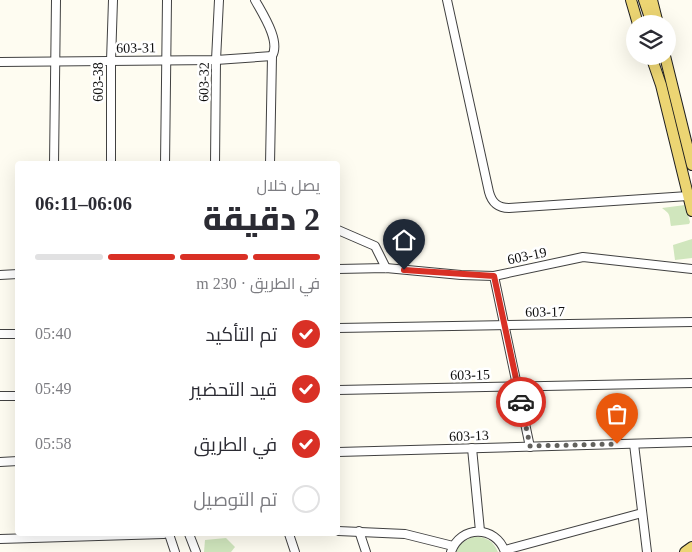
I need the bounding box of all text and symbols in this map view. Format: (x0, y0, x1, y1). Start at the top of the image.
map controls (626, 15, 676, 65)
button: layers (626, 15, 676, 65)
street label: 603-31 (116, 40, 156, 56)
street label: 603-38 (91, 62, 106, 102)
street label: 603-32 (196, 62, 212, 102)
text: يصل خلال (257, 177, 320, 194)
text: 06:06–06:11 (35, 193, 132, 214)
text: 2 دقيقة (203, 201, 320, 237)
pin (383, 219, 425, 270)
icon: home (390, 226, 418, 254)
street label: 603-19 (506, 245, 548, 267)
text: في الطريق · 230 m (196, 275, 320, 292)
street label: 603-17 (525, 304, 565, 320)
icon: check (292, 320, 320, 348)
text: تم التأكيد (206, 324, 277, 345)
text: 05:40 (35, 325, 71, 342)
street label: 603-15 (450, 367, 490, 383)
icon: check (292, 375, 320, 403)
courier (496, 377, 546, 427)
text: قيد التحضير (190, 379, 277, 400)
text: 05:49 (35, 380, 71, 397)
icon: car (507, 388, 535, 416)
pin (596, 393, 638, 444)
icon: bag (603, 400, 631, 428)
street label: 603-13 (449, 428, 489, 444)
icon: check (292, 430, 320, 458)
text: في الطريق (194, 434, 277, 455)
text: 05:58 (35, 435, 71, 452)
text: تم التوصيل (193, 489, 277, 510)

